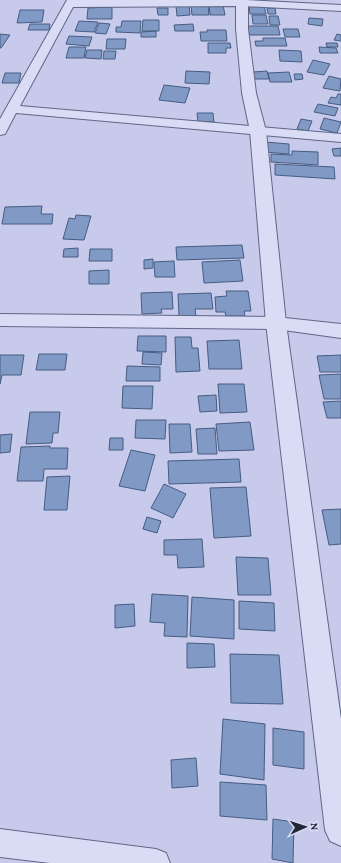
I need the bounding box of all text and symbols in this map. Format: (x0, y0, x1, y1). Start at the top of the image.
north arrow (285, 807, 325, 847)
text: N (309, 822, 321, 831)

